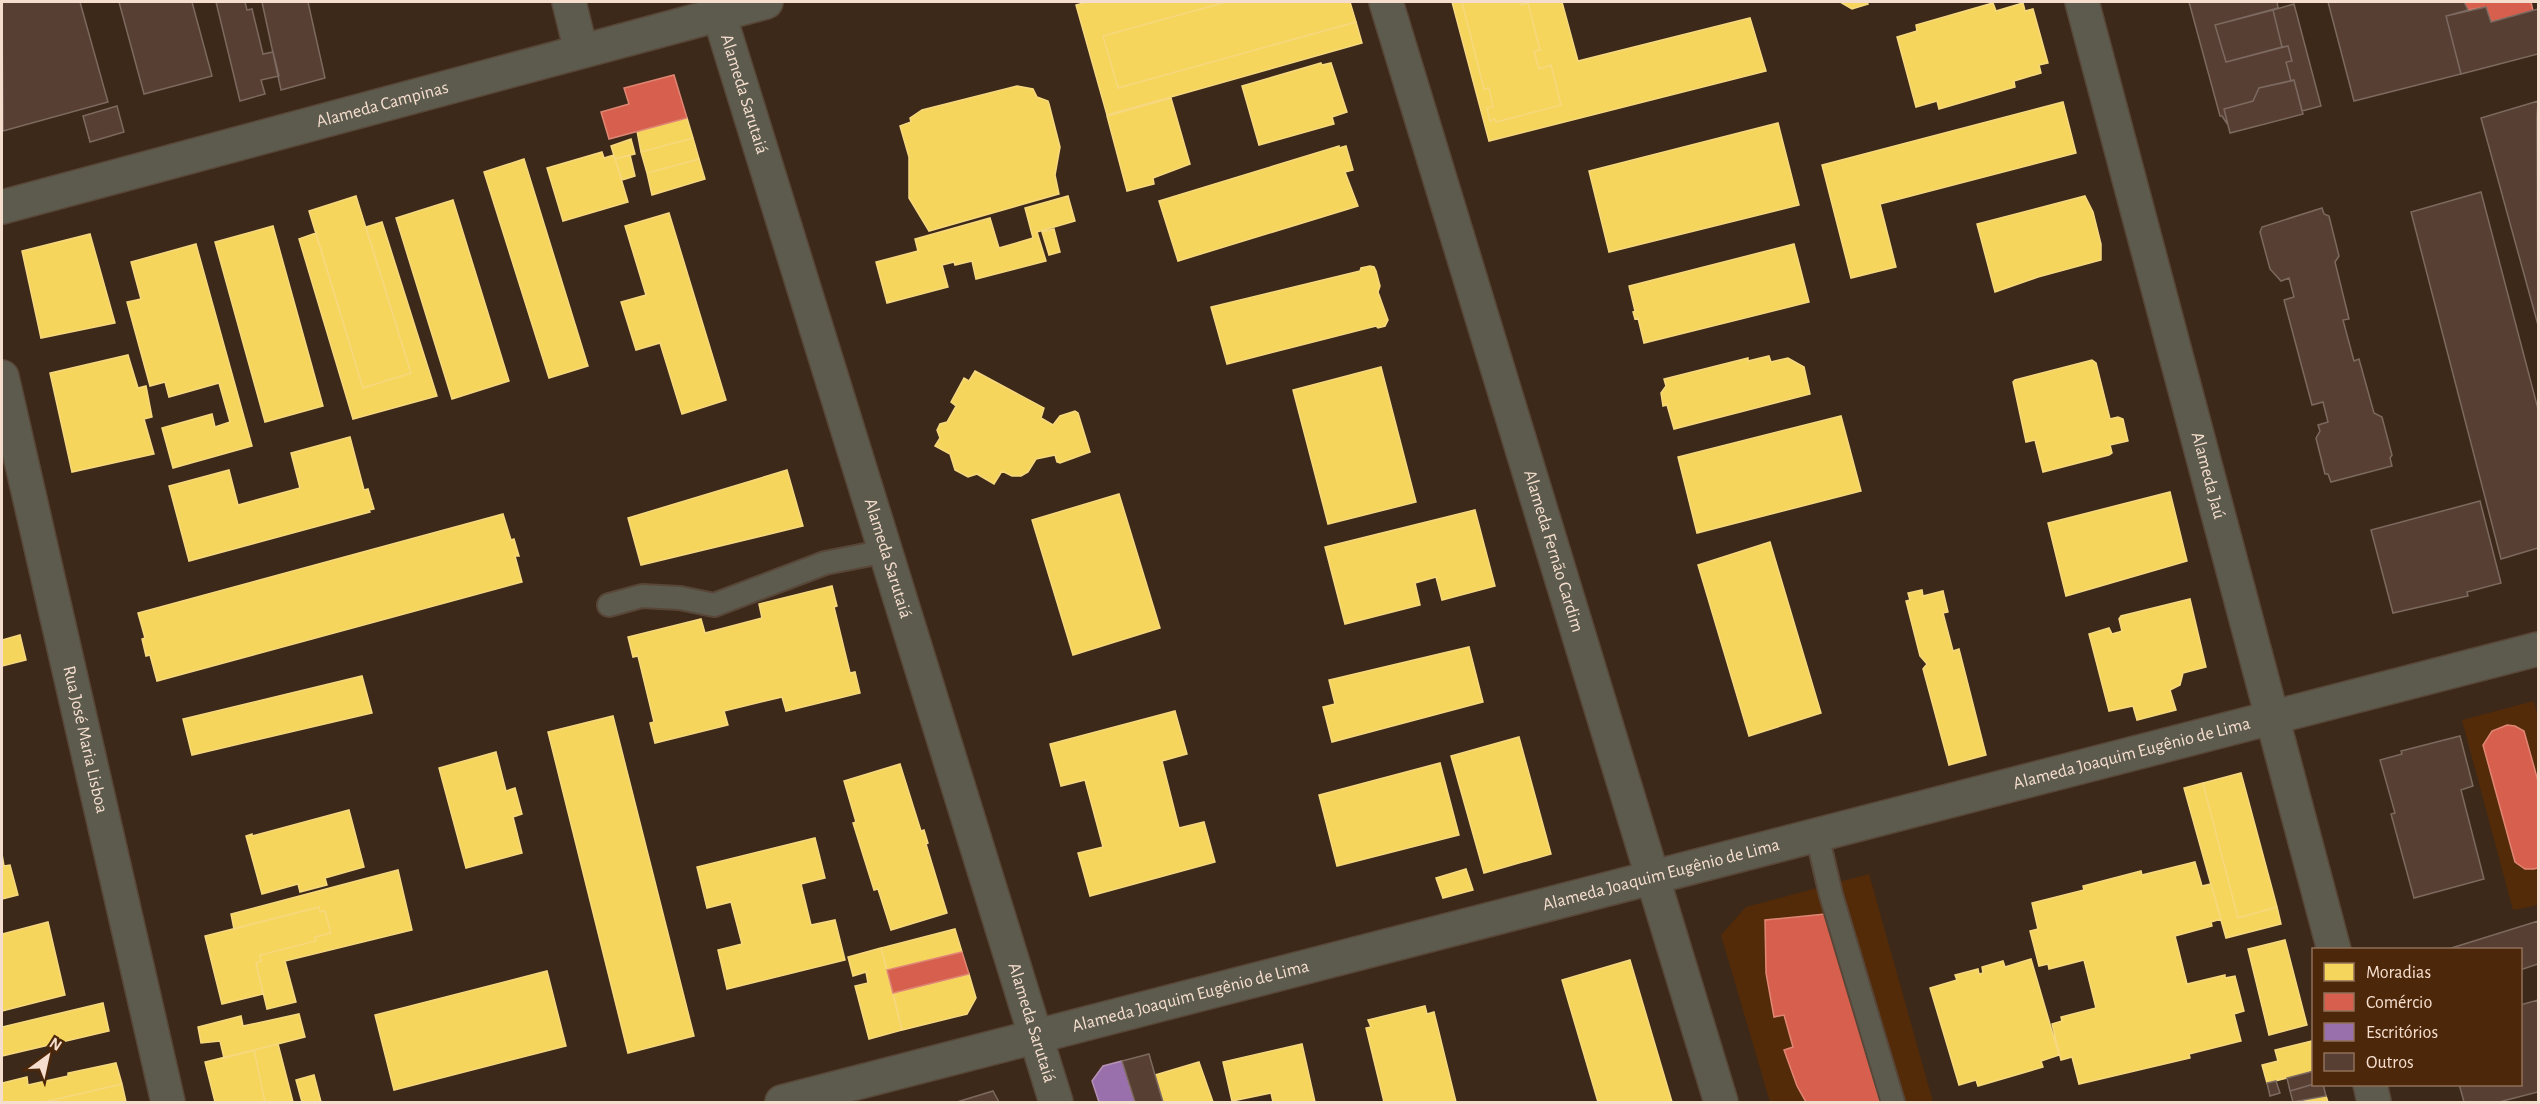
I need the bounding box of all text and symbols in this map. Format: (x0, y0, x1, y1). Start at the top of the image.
street label: Alameda Sarutaiá (717, 32, 771, 156)
street label: Alameda Campinas (314, 79, 451, 131)
street label: Alameda Jaú (2188, 430, 2228, 521)
street label: Alameda Fernão Cardim (1520, 468, 1586, 634)
street label: Alameda Sarutaiá (861, 496, 915, 621)
street label: Rua José Maria Lisboa (59, 664, 111, 815)
street label: Alameda Joaquim Eugênio de Lima (2011, 715, 2252, 793)
street label: Alameda Joaquim Eugênio de Lima (1541, 836, 1782, 914)
legend (2312, 948, 2522, 1086)
street label: Alameda Joaquim Eugênio de Lima (1070, 957, 1311, 1036)
street label: Alameda Sarutaiá (1004, 961, 1058, 1085)
text: Moradias (2366, 964, 2431, 982)
text: Comércio (2366, 994, 2432, 1012)
text: Escritórios (2366, 1024, 2438, 1042)
north arrow (18, 1026, 78, 1086)
text: N (47, 1035, 65, 1054)
text: Outros (2366, 1054, 2414, 1072)

